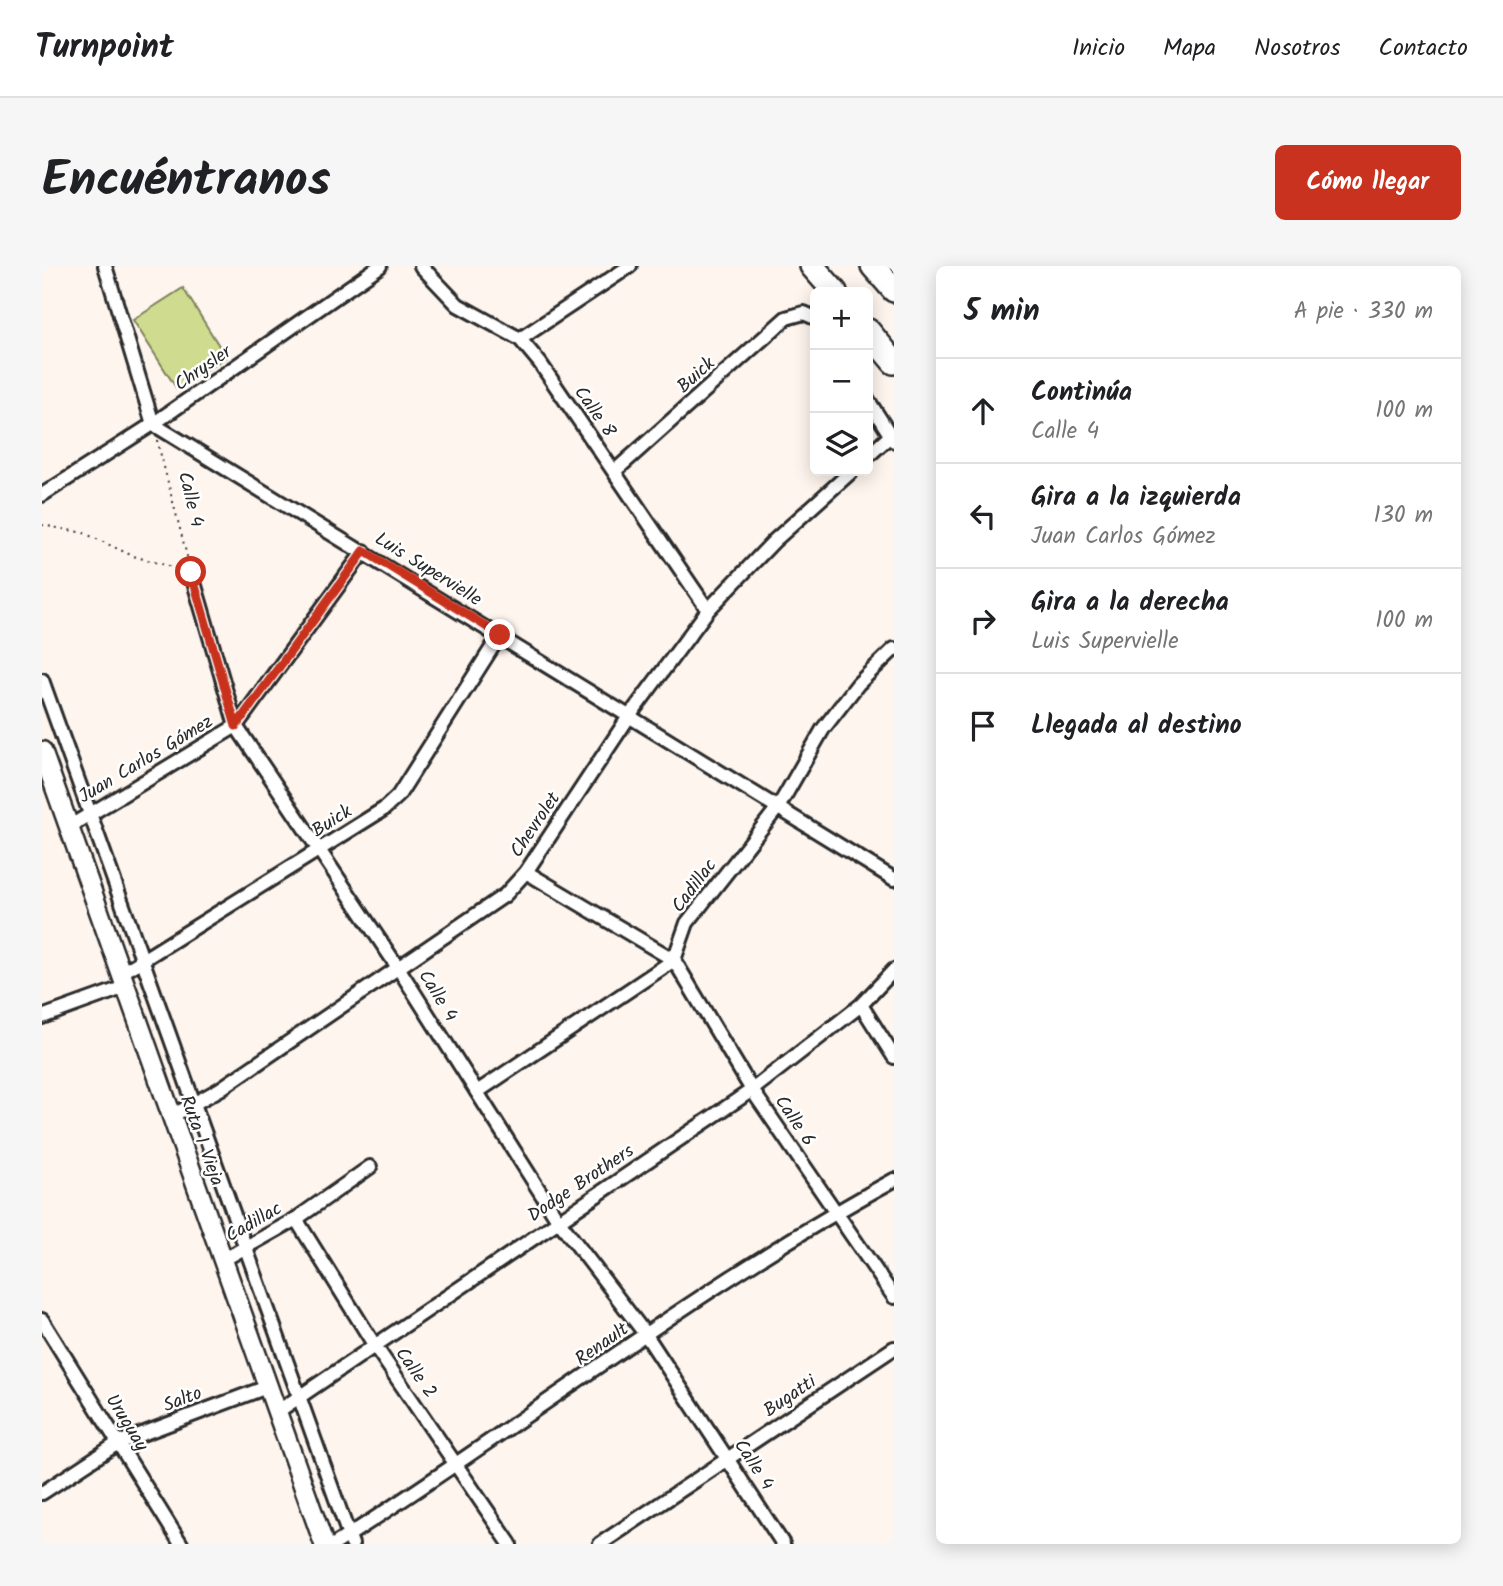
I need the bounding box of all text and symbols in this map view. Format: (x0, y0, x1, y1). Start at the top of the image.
text: Turnpoint (35, 22, 174, 75)
text: Inicio (1072, 29, 1125, 68)
text: Mapa (1163, 29, 1216, 68)
text: Nosotros (1254, 29, 1341, 68)
text: Contacto (1379, 29, 1468, 68)
text: Encuéntranos (42, 143, 331, 221)
button: Cómo llegar (1275, 145, 1461, 220)
map controls (810, 287, 873, 476)
button: + (810, 287, 873, 350)
text: 5 min (964, 288, 1040, 336)
text: A pie · 330 m (1294, 294, 1433, 330)
street label: Chrysler (168, 337, 240, 399)
street label: Buick (670, 350, 722, 401)
button: − (810, 350, 873, 413)
text: Continúa (1031, 372, 1132, 414)
street label: Calle 8 (566, 380, 623, 445)
icon: ahead (964, 392, 1002, 430)
text: 100 m (1375, 393, 1433, 429)
button: layers (810, 413, 873, 476)
text: Calle 4 (1031, 414, 1099, 450)
street label: Calle 4 (169, 469, 211, 530)
text: Gira a la izquierda (1031, 477, 1241, 519)
icon: left (964, 497, 1002, 535)
text: 130 m (1374, 498, 1433, 534)
text: Juan Carlos Gómez (1031, 519, 1216, 555)
street label: Luis Supervielle (368, 525, 488, 615)
route start (175, 556, 206, 587)
text: Gira a la derecha (1031, 582, 1229, 624)
icon: right (964, 602, 1002, 640)
text: 100 m (1375, 603, 1433, 639)
route end (484, 619, 515, 650)
text: Luis Supervielle (1031, 624, 1179, 660)
text: Llegada al destino (1031, 705, 1242, 747)
icon: arrive (964, 707, 1002, 745)
street label: Juan Carlos Gómez (73, 708, 219, 812)
street label: Chevrolet (503, 786, 569, 864)
street label: Buick (306, 797, 358, 846)
street label: Cadillac (664, 853, 725, 920)
street label: Calle 4 (410, 964, 465, 1028)
street label: Calle 6 (766, 1089, 823, 1153)
street label: Ruta 1 Vieja (171, 1091, 231, 1190)
street label: Dodge Brothers (522, 1137, 640, 1230)
street label: Cadillac (220, 1194, 288, 1251)
street label: Renault (569, 1315, 636, 1374)
street label: Calle 2 (387, 1341, 444, 1405)
street label: Bugatti (758, 1367, 824, 1425)
street label: Salto (159, 1379, 207, 1421)
street label: Uruguay (97, 1388, 156, 1459)
street label: Calle 4 (725, 1433, 781, 1497)

